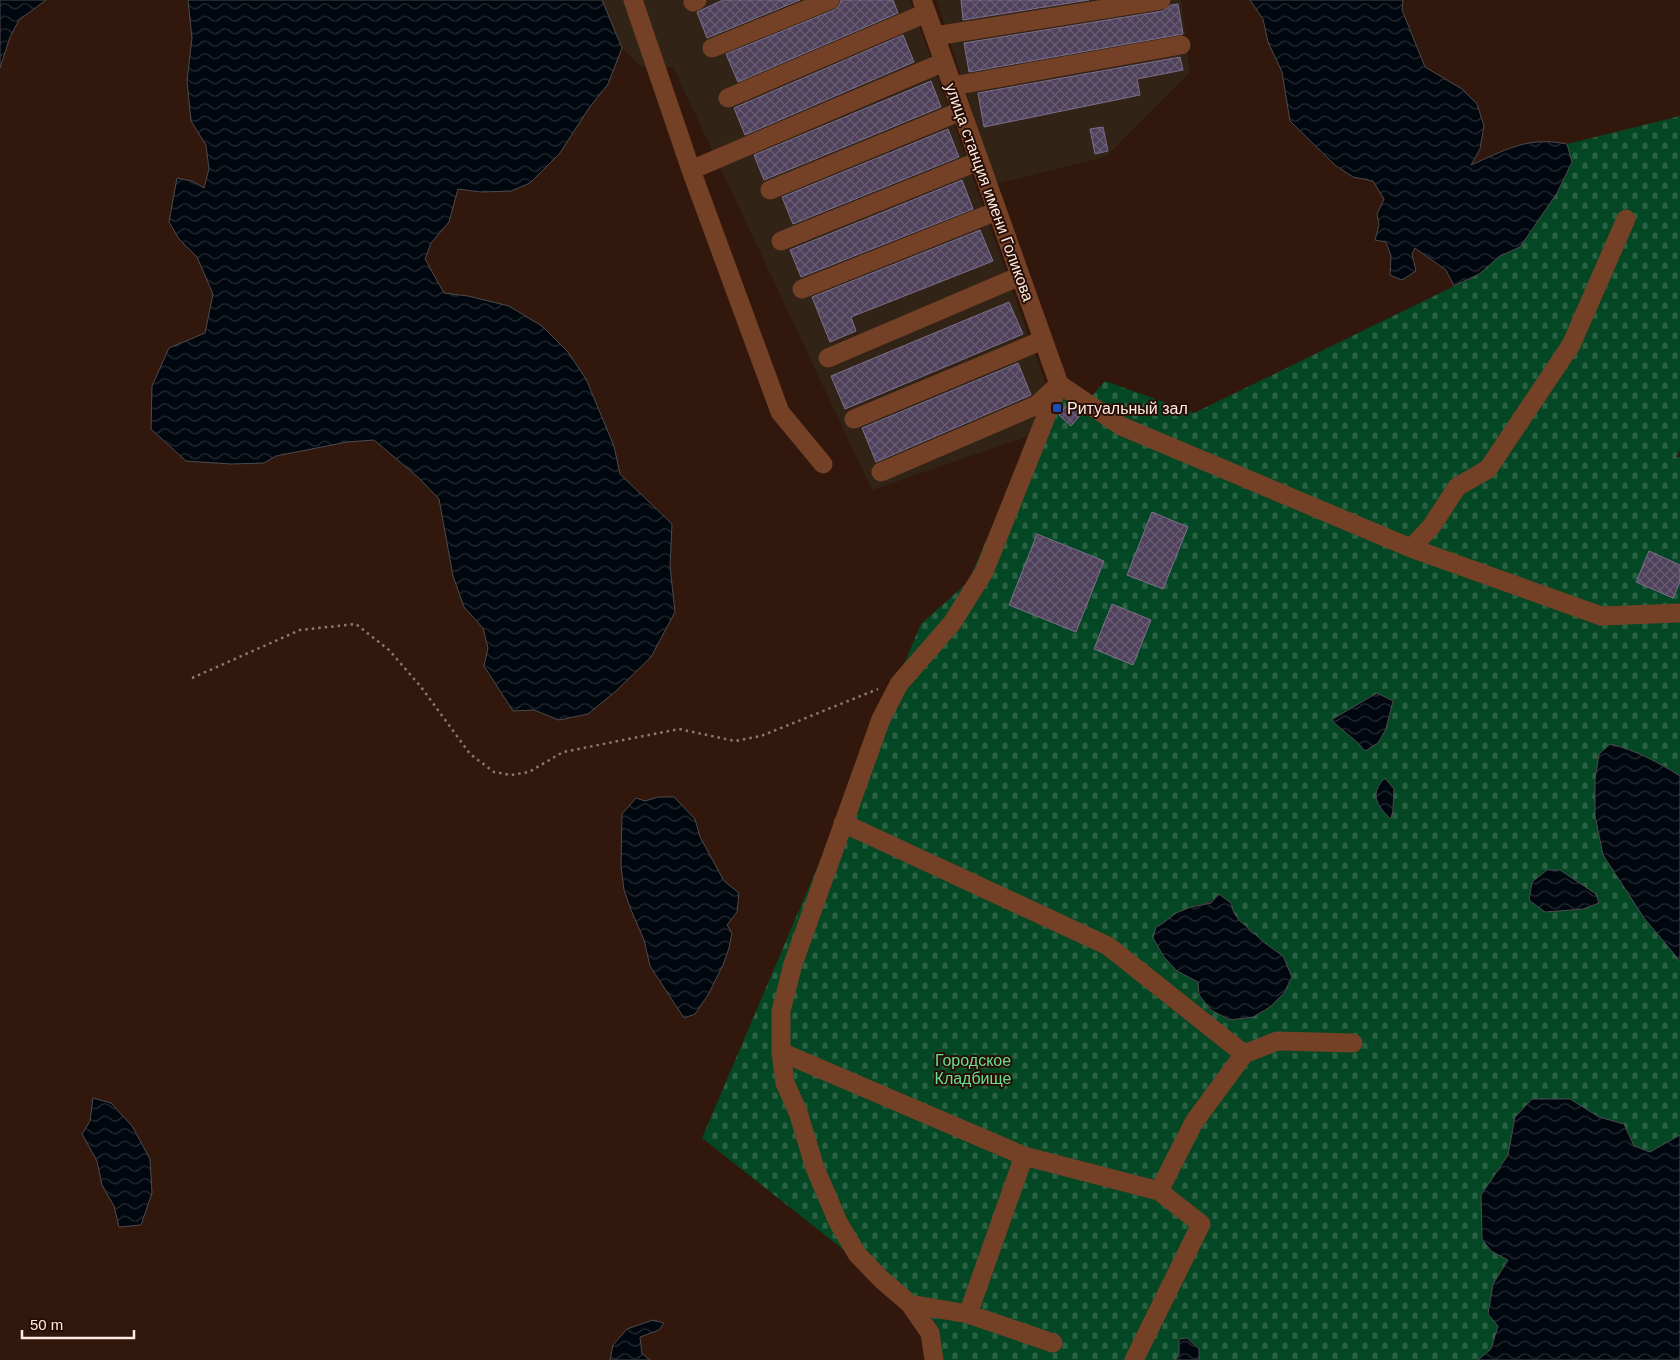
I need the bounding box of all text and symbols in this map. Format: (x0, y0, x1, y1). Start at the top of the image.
street label: улица станция имени Голикова (942, 81, 1037, 304)
place label: Ритуальный зал (1067, 400, 1188, 417)
marker: Ритуальный зал (1051, 402, 1063, 414)
park label: Городское Кладбище (935, 1052, 1012, 1087)
scale bar (22, 1308, 135, 1340)
text: 50 m (30, 1316, 63, 1333)

